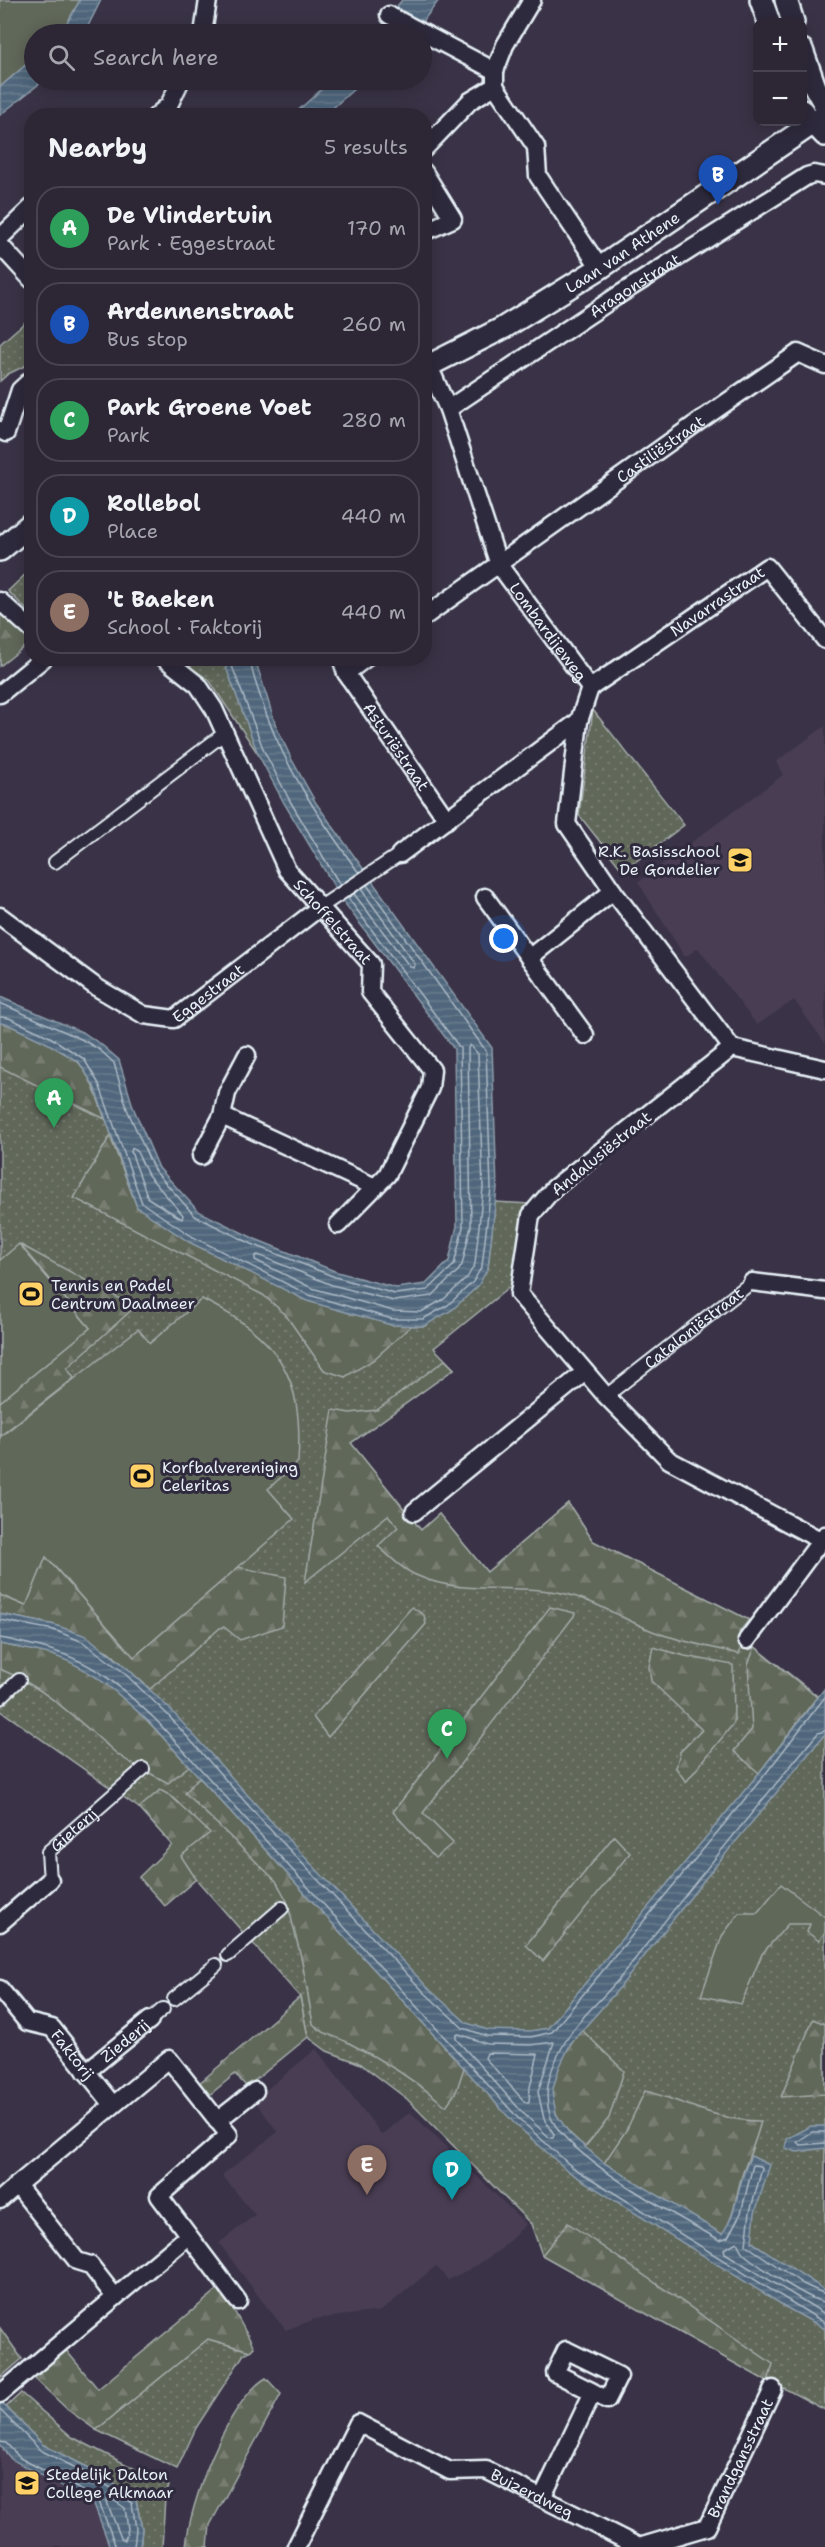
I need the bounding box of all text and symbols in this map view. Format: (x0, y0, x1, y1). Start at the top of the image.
map controls (753, 18, 807, 126)
button: + (753, 18, 807, 72)
search box (24, 24, 432, 90)
icon: search (45, 41, 78, 74)
text: Search here (93, 43, 219, 72)
button: − (753, 72, 807, 126)
text: Nearby (48, 130, 147, 165)
text: 5 results (324, 134, 408, 160)
pin: B (698, 156, 738, 205)
text: De Vlindertuin (107, 201, 272, 230)
street label: Laan van Athene (561, 207, 684, 298)
text: A (62, 215, 77, 241)
text: 170 m (347, 215, 406, 241)
text: Park · Eggestraat (107, 230, 276, 256)
street label: Aragonstraat (585, 249, 685, 323)
text: Ardennenstraat (107, 297, 294, 326)
text: B (63, 311, 76, 337)
text: 260 m (341, 311, 406, 337)
text: Bus stop (107, 326, 188, 352)
text: Park Groene Voet (107, 393, 312, 422)
text: C (63, 407, 76, 433)
text: 280 m (341, 407, 406, 433)
street label: Castiliëstraat (612, 411, 709, 488)
text: Park (107, 422, 150, 448)
text: Rollebol (107, 489, 201, 518)
text: D (62, 503, 77, 529)
text: 440 m (341, 503, 406, 529)
text: Place (107, 518, 158, 544)
street label: Navarrastraat (666, 562, 769, 641)
street label: Lombardijeweg (504, 578, 591, 686)
text: 't Baeken (107, 585, 214, 614)
text: E (63, 599, 76, 625)
text: 440 m (341, 599, 406, 625)
text: School · Faktorij (107, 614, 262, 640)
street label: Asturiëstraat (358, 699, 434, 795)
place label: R.K. Basisschool De Gondelier (598, 841, 720, 880)
school or university icon: R.K. Basisschool De Gondelier (725, 845, 755, 875)
street label: Schoffelstraat (289, 874, 377, 969)
your location (489, 924, 518, 953)
street label: Eggestraat (168, 959, 249, 1028)
pin: A (34, 1078, 74, 1128)
street label: Andalusiëstraat (547, 1106, 656, 1200)
place label: Tennis en Padel Centrum Daalmeer (51, 1275, 195, 1314)
sports icon: Tennis en Padel Centrum Daalmeer (16, 1279, 46, 1309)
street label: Cataloniëstraat (640, 1283, 748, 1373)
place label: Korfbalvereniging Celeritas (162, 1457, 298, 1496)
sports icon: Korfbalvereniging Celeritas (127, 1461, 157, 1491)
pin: C (428, 1710, 466, 1759)
street label: Gieterij (46, 1804, 102, 1856)
street label: Ziederij (96, 2015, 154, 2067)
street label: Faktorij (46, 2025, 99, 2084)
pin: E (348, 2146, 386, 2195)
pin: D (432, 2150, 472, 2200)
street label: Brandgansstraat (703, 2395, 778, 2522)
place label: Stedelijk Dalton College Alkmaar (46, 2464, 174, 2503)
street label: Buizerdweg (487, 2464, 577, 2523)
school or university icon: Stedelijk Dalton College Alkmaar (12, 2468, 42, 2498)

